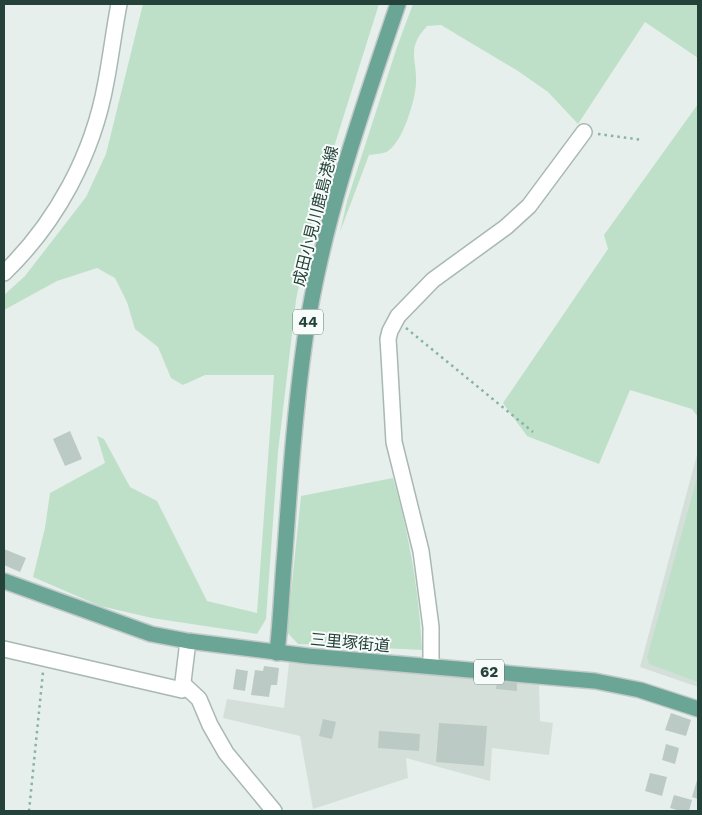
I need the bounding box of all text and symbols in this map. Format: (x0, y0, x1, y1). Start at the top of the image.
street label: 成田小見川鹿島港線 (289, 144, 342, 288)
road number: 44 (293, 310, 323, 334)
street label: 三里塚街道 (309, 630, 391, 655)
road number: 62 (474, 660, 504, 684)

